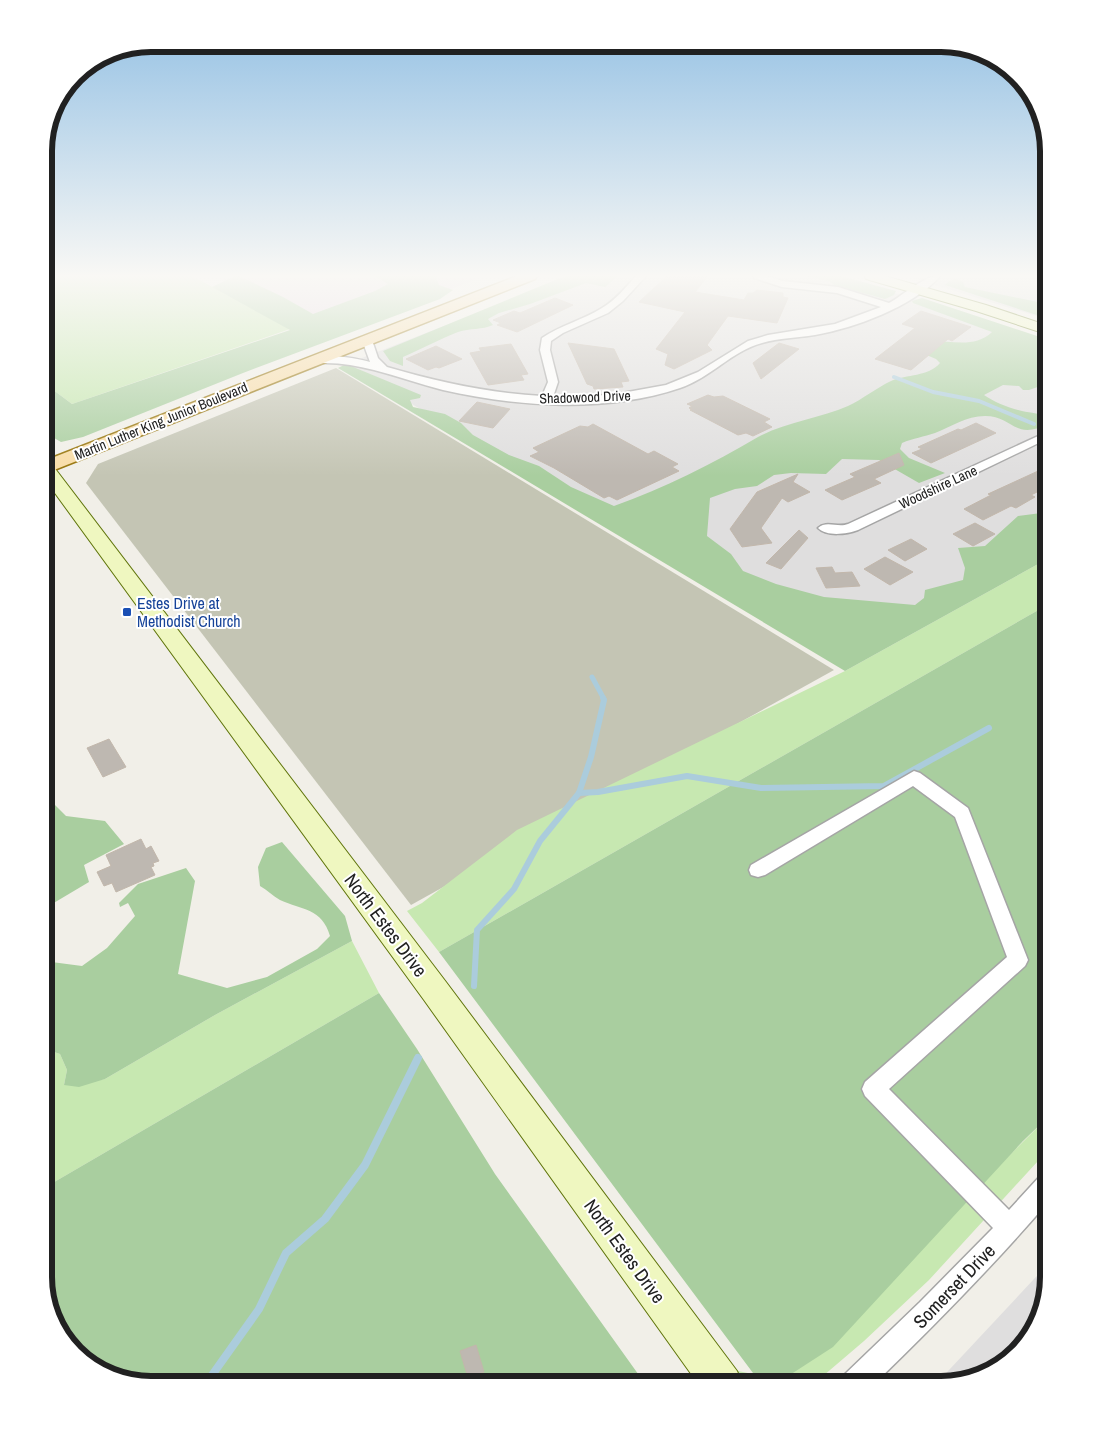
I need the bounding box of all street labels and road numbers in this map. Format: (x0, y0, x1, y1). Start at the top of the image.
street label: Martin Luther King Junior Boulevard (72, 378, 250, 464)
street label: Shadowood Drive (539, 386, 631, 408)
street label: Woodshire Lane (896, 461, 980, 513)
street label: North Estes Drive (339, 868, 433, 982)
street label: North Estes Drive (578, 1194, 672, 1308)
street label: Somerset Drive (907, 1238, 1001, 1334)

